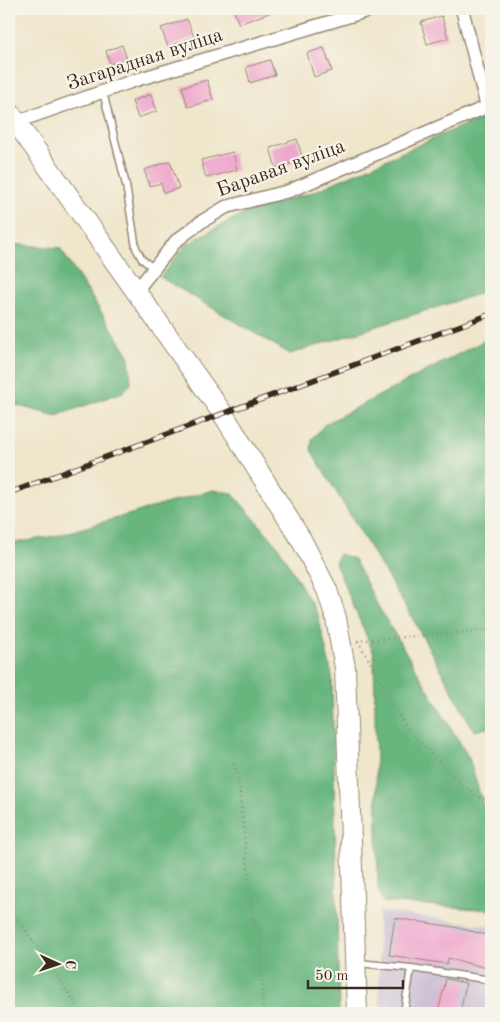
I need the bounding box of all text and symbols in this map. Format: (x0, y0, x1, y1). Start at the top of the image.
street label: Загарадная вуліца (65, 25, 226, 95)
street label: Баравая вуліца (214, 136, 348, 202)
north arrow (32, 940, 82, 990)
scale bar (308, 957, 402, 989)
text: С (63, 960, 77, 970)
text: 50 m (315, 969, 349, 984)

